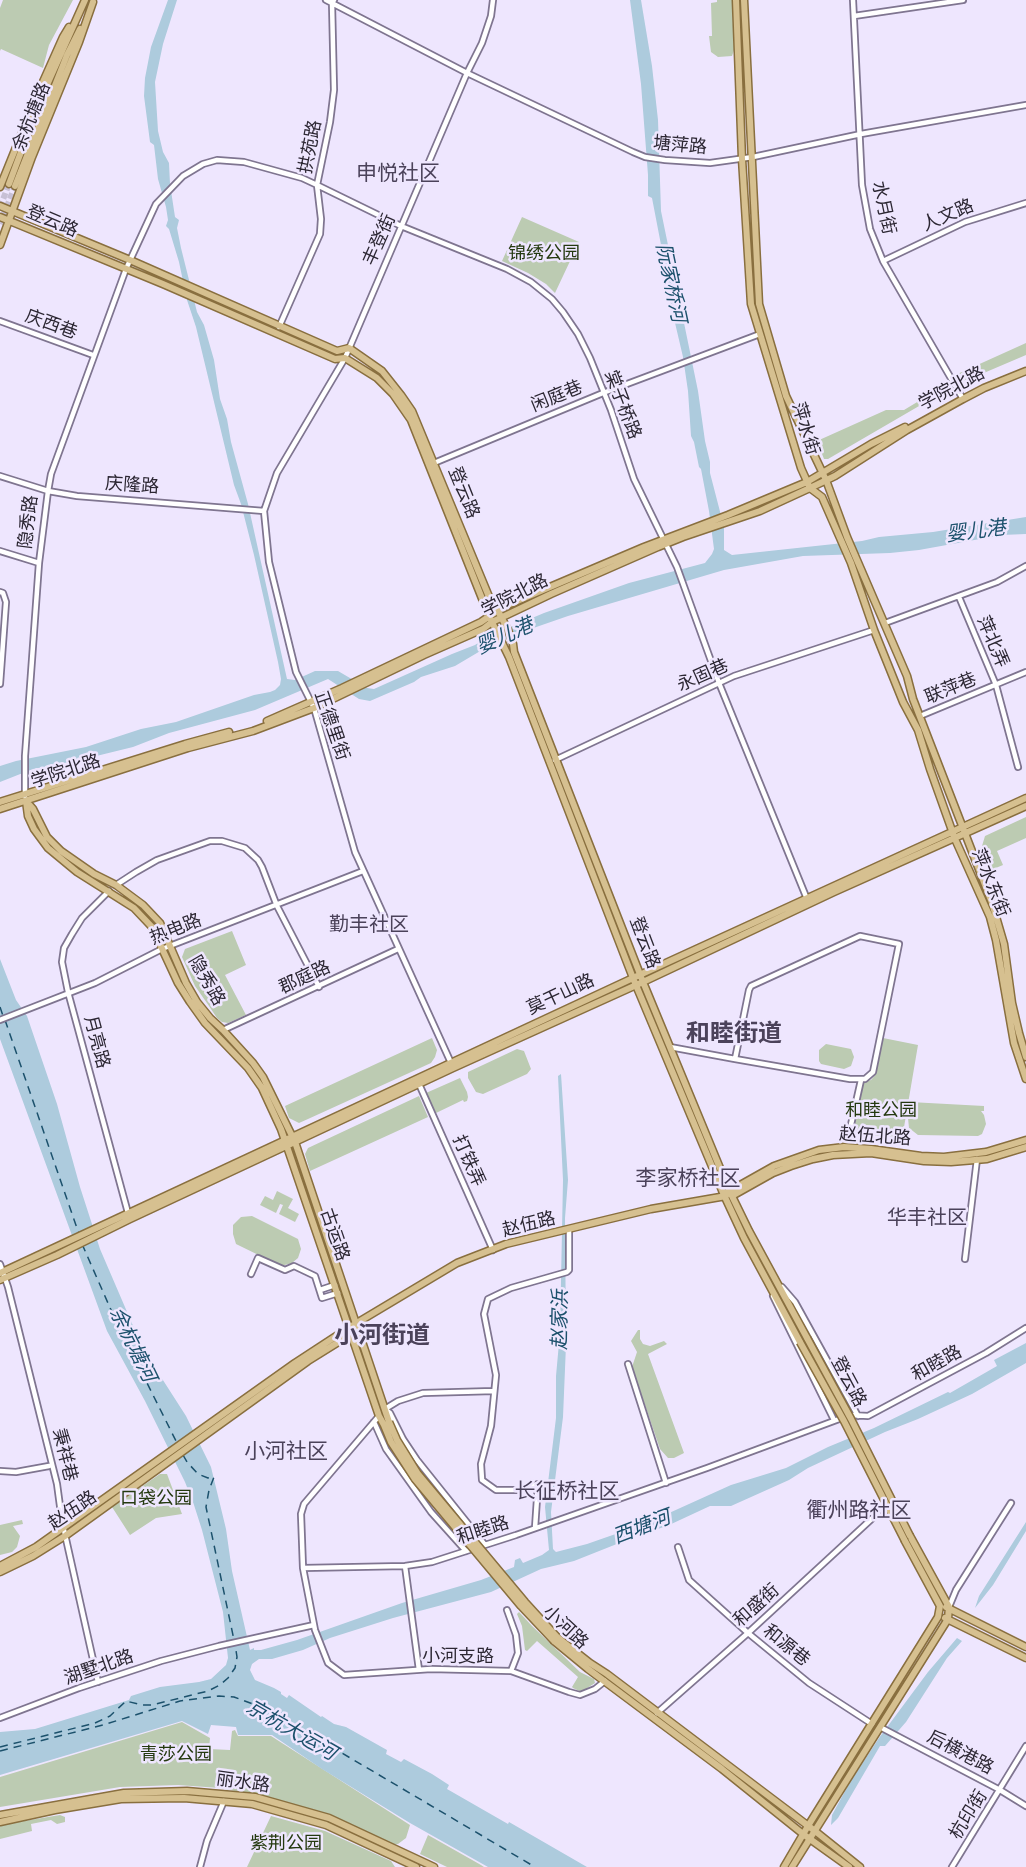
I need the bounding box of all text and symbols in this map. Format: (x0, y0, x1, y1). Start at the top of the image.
street label: 余杭塘路 (9, 80, 55, 154)
street label: 拱苑路 (295, 118, 327, 176)
street label: 塘萍路 (652, 133, 708, 159)
district label: 申悦社区 (356, 161, 440, 187)
street label: 水月街 (867, 179, 899, 237)
street label: 人文路 (919, 196, 977, 236)
street label: 登云路 (23, 202, 81, 242)
street label: 丰登街 (359, 211, 401, 269)
water label: 阮家桥河 (650, 241, 690, 325)
park label: 锦绣公园 (508, 243, 580, 265)
street label: 庆西巷 (22, 306, 80, 344)
street label: 学院北路 (915, 363, 989, 415)
street label: 棠子桥路 (599, 368, 645, 442)
street label: 闲庭巷 (528, 377, 586, 417)
street label: 萍水街 (787, 400, 823, 458)
street label: 登云路 (443, 464, 483, 522)
street label: 庆隆路 (104, 473, 160, 499)
street label: 隐秀路 (15, 494, 43, 550)
water label: 婴儿港 (945, 516, 1007, 548)
street label: 学院北路 (478, 570, 552, 622)
street label: 萍北弄 (972, 613, 1012, 671)
water label: 婴儿港 (473, 614, 537, 660)
street label: 永固巷 (674, 655, 732, 697)
street label: 联萍巷 (922, 669, 980, 709)
street label: 正德里街 (309, 688, 353, 764)
street label: 学院北路 (28, 751, 104, 793)
street label: 萍水东街 (967, 846, 1013, 920)
street label: 热电路 (147, 910, 205, 950)
district label: 勤丰社区 (329, 914, 409, 938)
street label: 登云路 (624, 914, 664, 972)
street label: 隐秀路 (183, 952, 229, 1010)
street label: 郡庭路 (276, 957, 334, 999)
street label: 莫干山路 (524, 970, 598, 1020)
street label: 月亮路 (79, 1013, 113, 1071)
district label: 和睦街道 (686, 1021, 782, 1049)
park label: 和睦公园 (845, 1100, 917, 1122)
street label: 赵伍北路 (838, 1124, 912, 1150)
street label: 打铁弄 (447, 1132, 489, 1190)
district label: 李家桥社区 (636, 1166, 740, 1192)
street label: 古运路 (315, 1206, 353, 1264)
district label: 华丰社区 (887, 1207, 967, 1231)
street label: 赵伍路 (500, 1208, 558, 1242)
water label: 赵家浜 (548, 1290, 574, 1350)
water label: 余杭塘河 (104, 1304, 160, 1386)
district label: 小河街道 (334, 1323, 430, 1351)
street label: 和睦路 (908, 1341, 966, 1387)
street label: 登云路 (826, 1353, 870, 1411)
street label: 秉祥巷 (47, 1426, 81, 1484)
district label: 小河社区 (244, 1439, 328, 1465)
district label: 长征桥社区 (515, 1479, 619, 1505)
street label: 赵伍路 (45, 1487, 101, 1535)
park label: 口袋公园 (120, 1488, 192, 1510)
district label: 衢州路社区 (807, 1498, 911, 1524)
water label: 西塘河 (610, 1506, 674, 1550)
street label: 和睦路 (454, 1512, 512, 1550)
street label: 和盛街 (730, 1580, 784, 1632)
street label: 小河路 (538, 1602, 592, 1654)
street label: 和源巷 (758, 1621, 814, 1671)
street label: 湖墅北路 (61, 1646, 137, 1690)
street label: 小河支路 (422, 1646, 494, 1668)
water label: 京杭大运河 (242, 1696, 340, 1766)
street label: 后横港路 (923, 1727, 997, 1779)
park label: 青莎公园 (140, 1744, 212, 1766)
street label: 丽水路 (215, 1769, 271, 1797)
street label: 杭印街 (946, 1786, 992, 1844)
park label: 紫荆公园 (250, 1833, 322, 1855)

